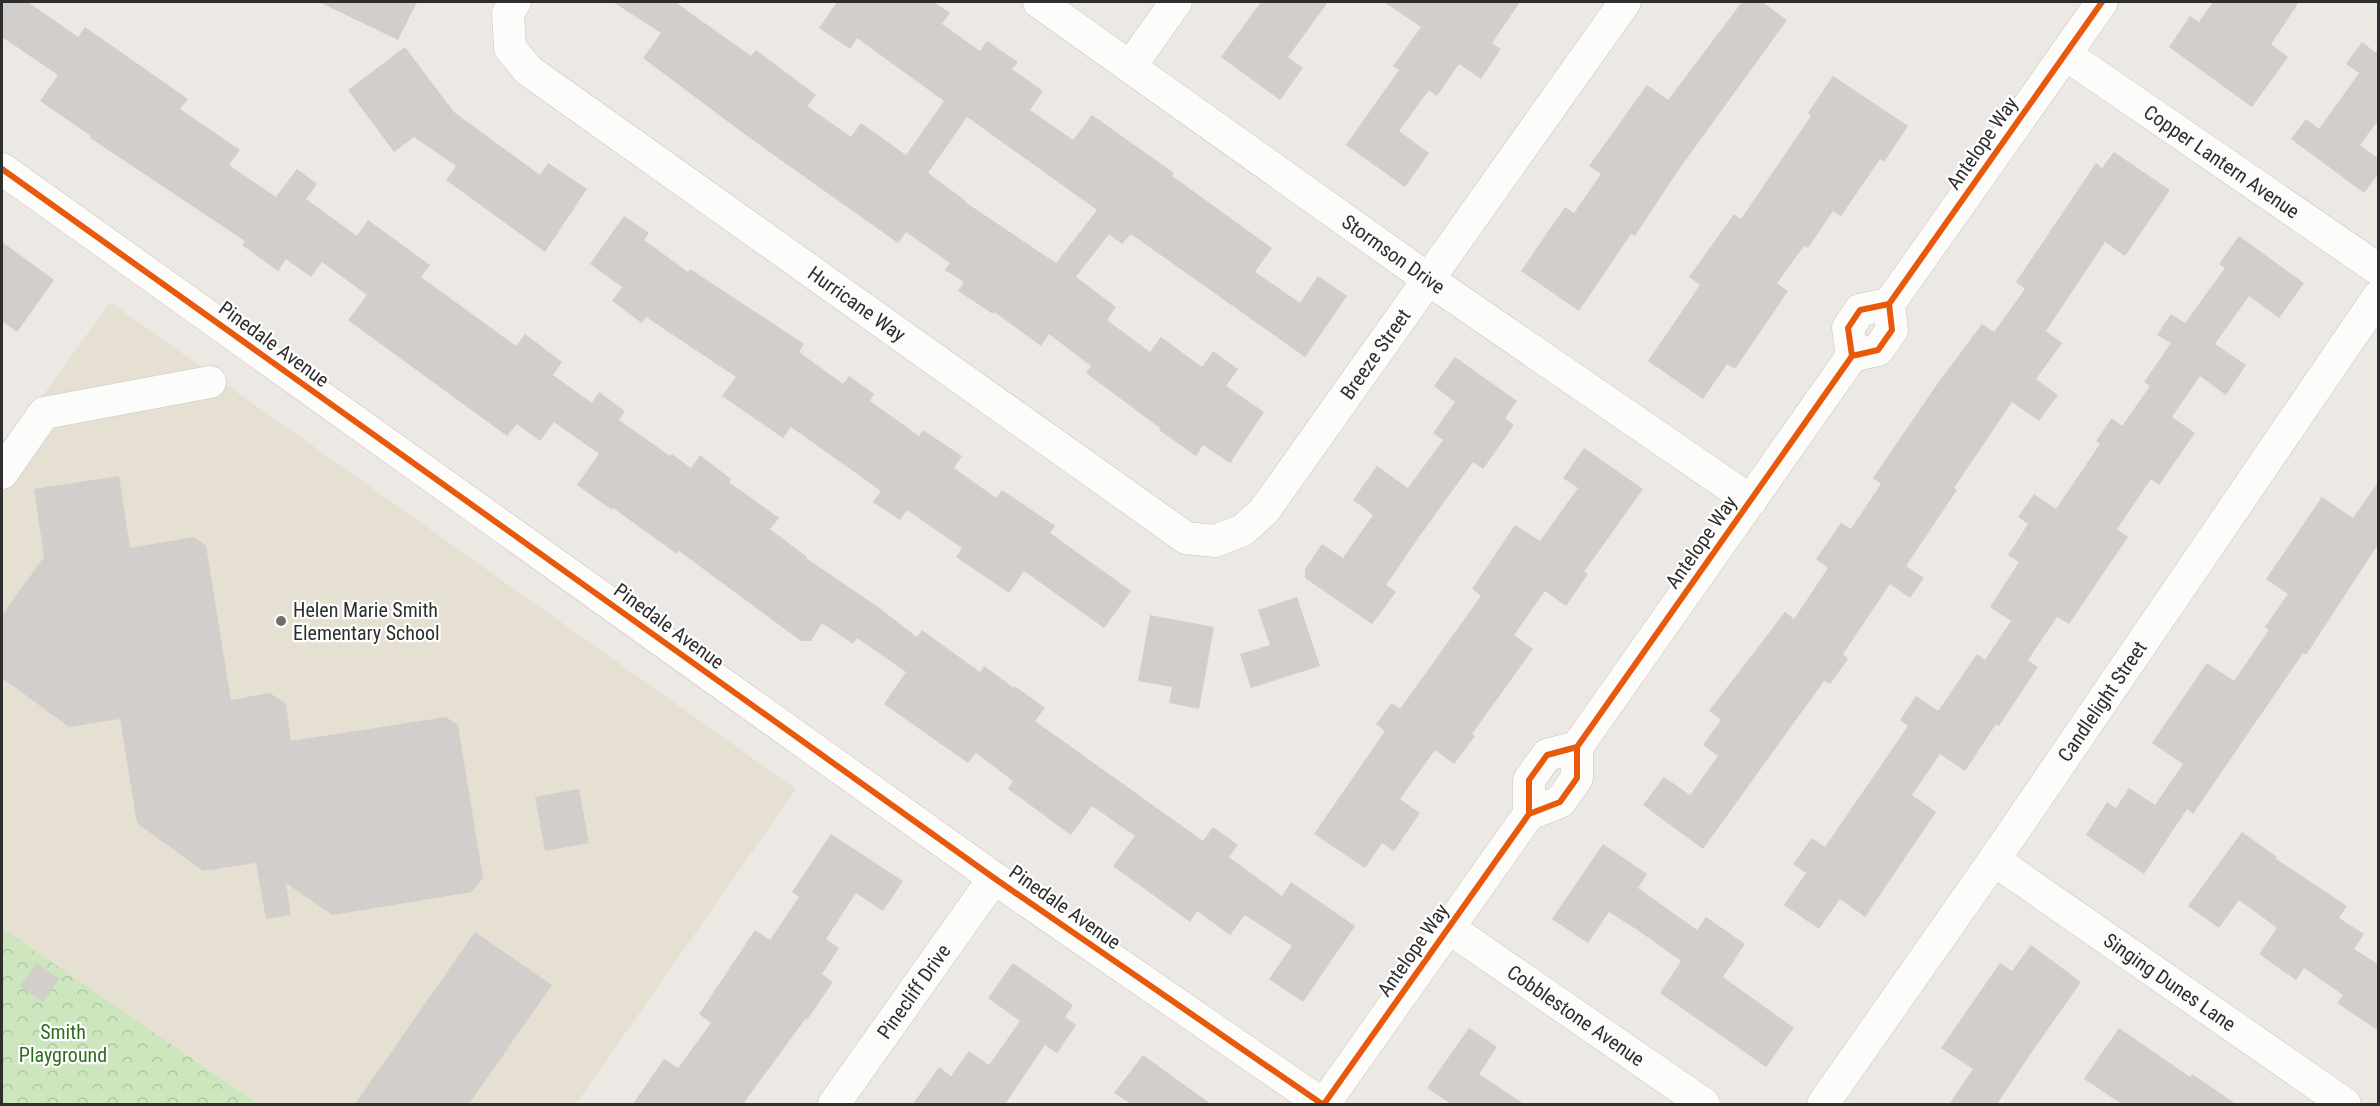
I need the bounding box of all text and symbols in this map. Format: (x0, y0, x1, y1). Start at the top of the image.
street label: Antelope Way (1941, 92, 2023, 194)
street label: Copper Lantern Avenue (2139, 100, 2304, 223)
street label: Stormson Drive (1337, 210, 1449, 299)
street label: Hurricane Way (803, 261, 910, 347)
street label: Pinedale Avenue (214, 296, 334, 392)
street label: Breeze Street (1335, 304, 1416, 404)
street label: Antelope Way (1660, 491, 1742, 593)
street label: Pinedale Avenue (609, 578, 729, 674)
place label: Helen Marie Smith Elementary School (293, 598, 440, 645)
marker: Helen Marie Smith Elementary School (274, 614, 288, 628)
street label: Candlelight Street (2053, 636, 2152, 766)
street label: Pinedale Avenue (1005, 860, 1125, 954)
street label: Antelope Way (1372, 899, 1454, 1001)
street label: Singing Dunes Lane (2099, 928, 2240, 1036)
street label: Pinecliff Drive (872, 939, 955, 1043)
street label: Cobblestone Avenue (1503, 960, 1649, 1071)
park label: Smith Playground (19, 1020, 107, 1067)

